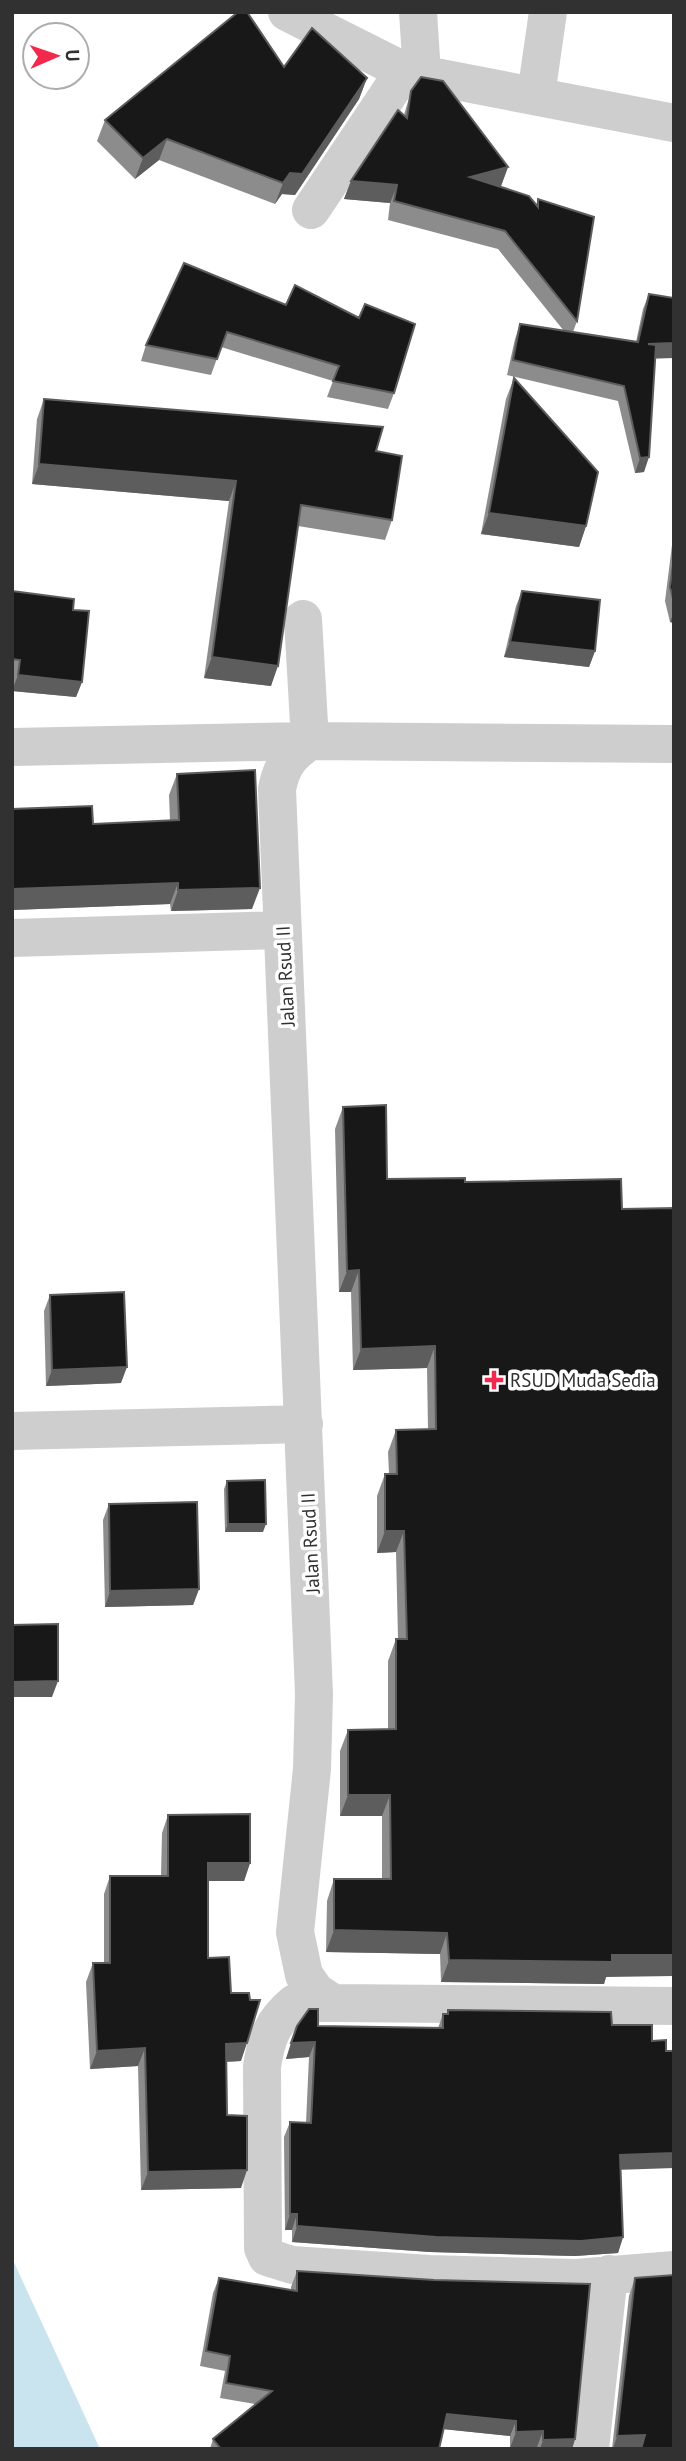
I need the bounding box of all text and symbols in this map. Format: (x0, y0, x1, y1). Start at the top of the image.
north arrow (21, 21, 91, 91)
text: U (61, 49, 85, 62)
street label: Jalan Rsud II (270, 925, 300, 1028)
place label: RSUD Muda Sedia (510, 1368, 656, 1392)
marker: RSUD Muda Sedia (484, 1370, 504, 1390)
street label: Jalan Rsud II (295, 1492, 325, 1595)

